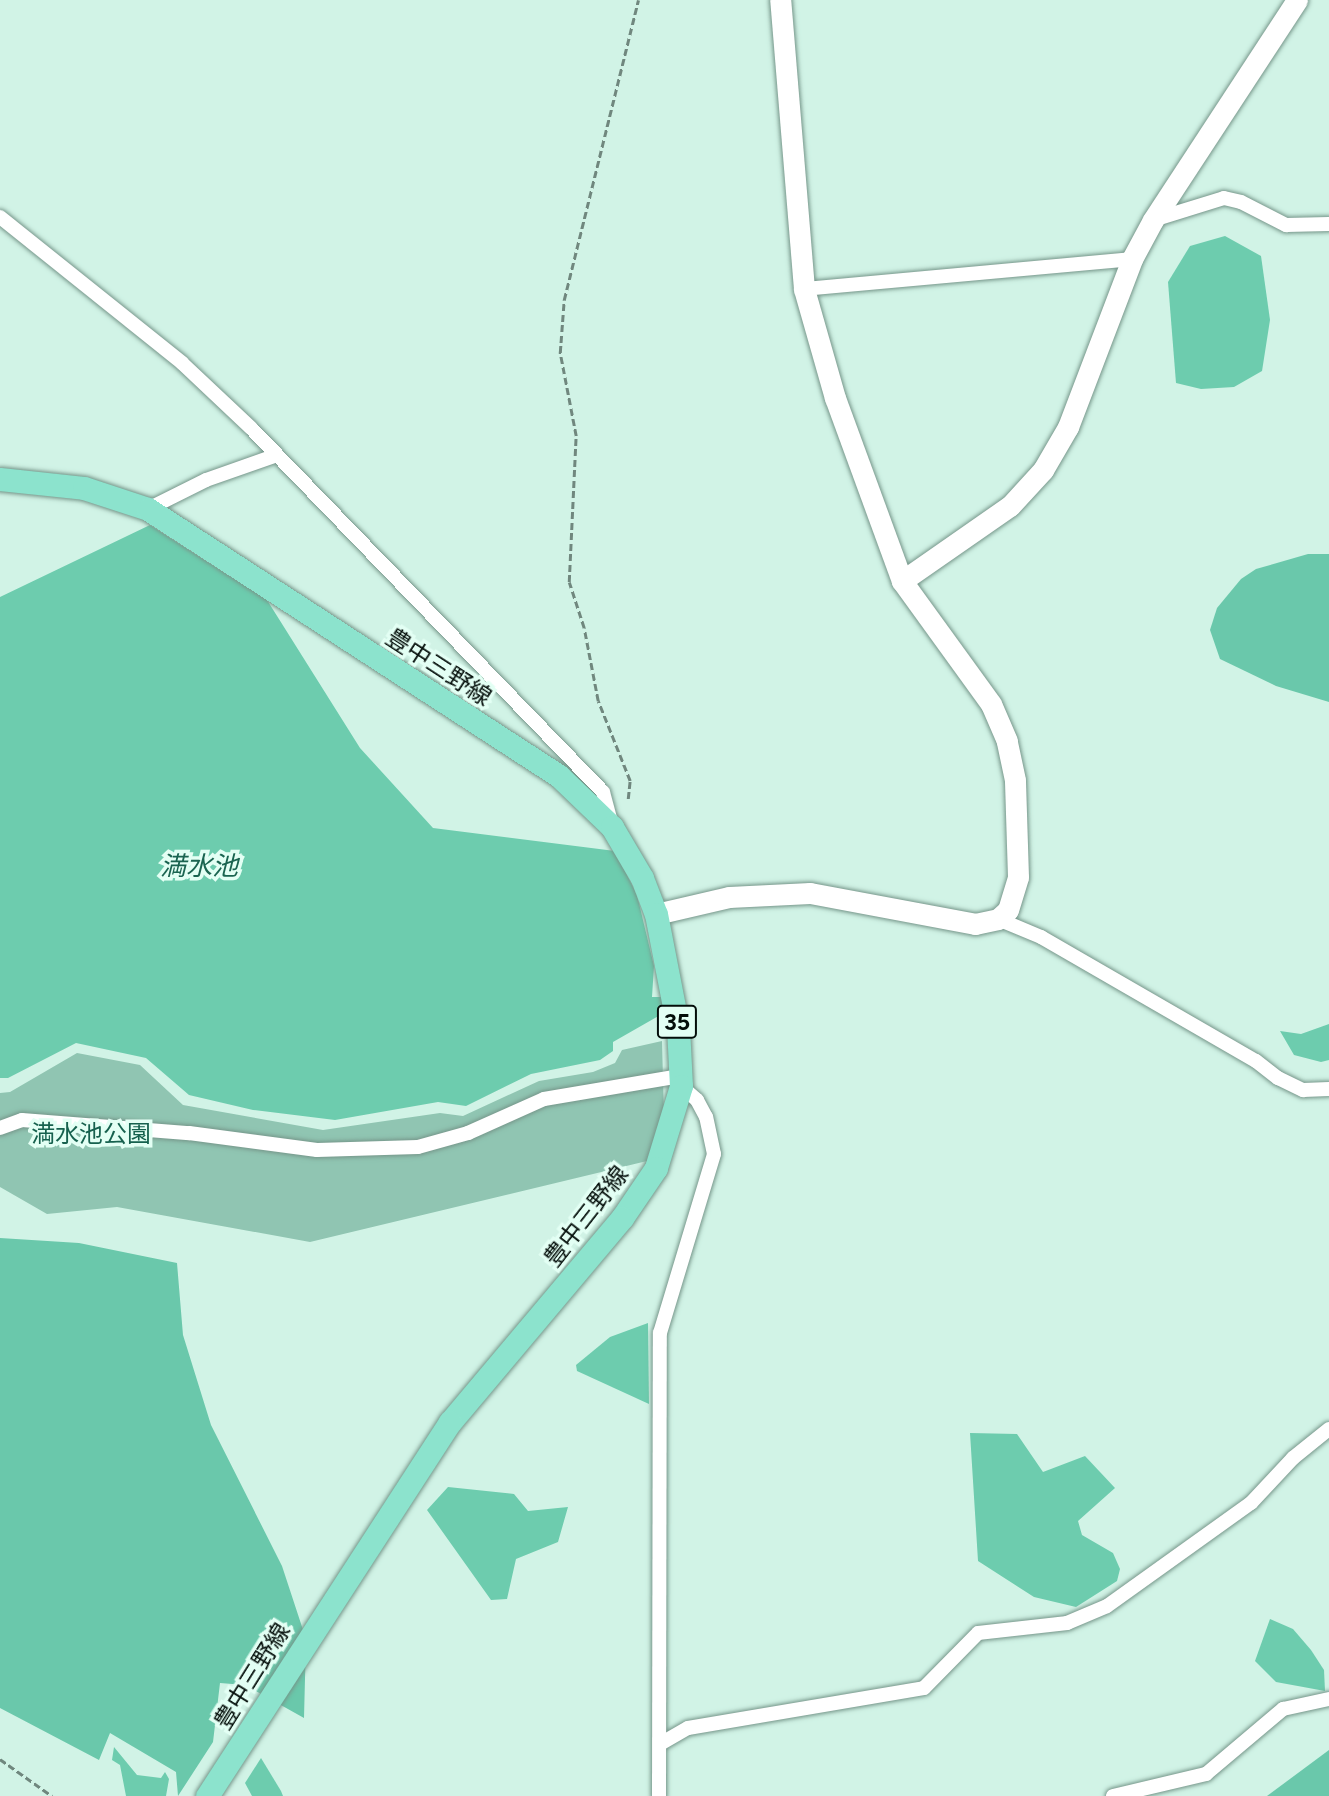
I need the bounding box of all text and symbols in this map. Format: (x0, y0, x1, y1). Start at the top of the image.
street label: 豊中三野線 (381, 622, 497, 712)
water label: 満水池 (160, 851, 238, 883)
road number: 35 (656, 1002, 698, 1042)
park label: 満水池公園 (31, 1120, 151, 1148)
street label: 豊中三野線 (538, 1160, 634, 1272)
street label: 豊中三野線 (208, 1617, 296, 1735)

